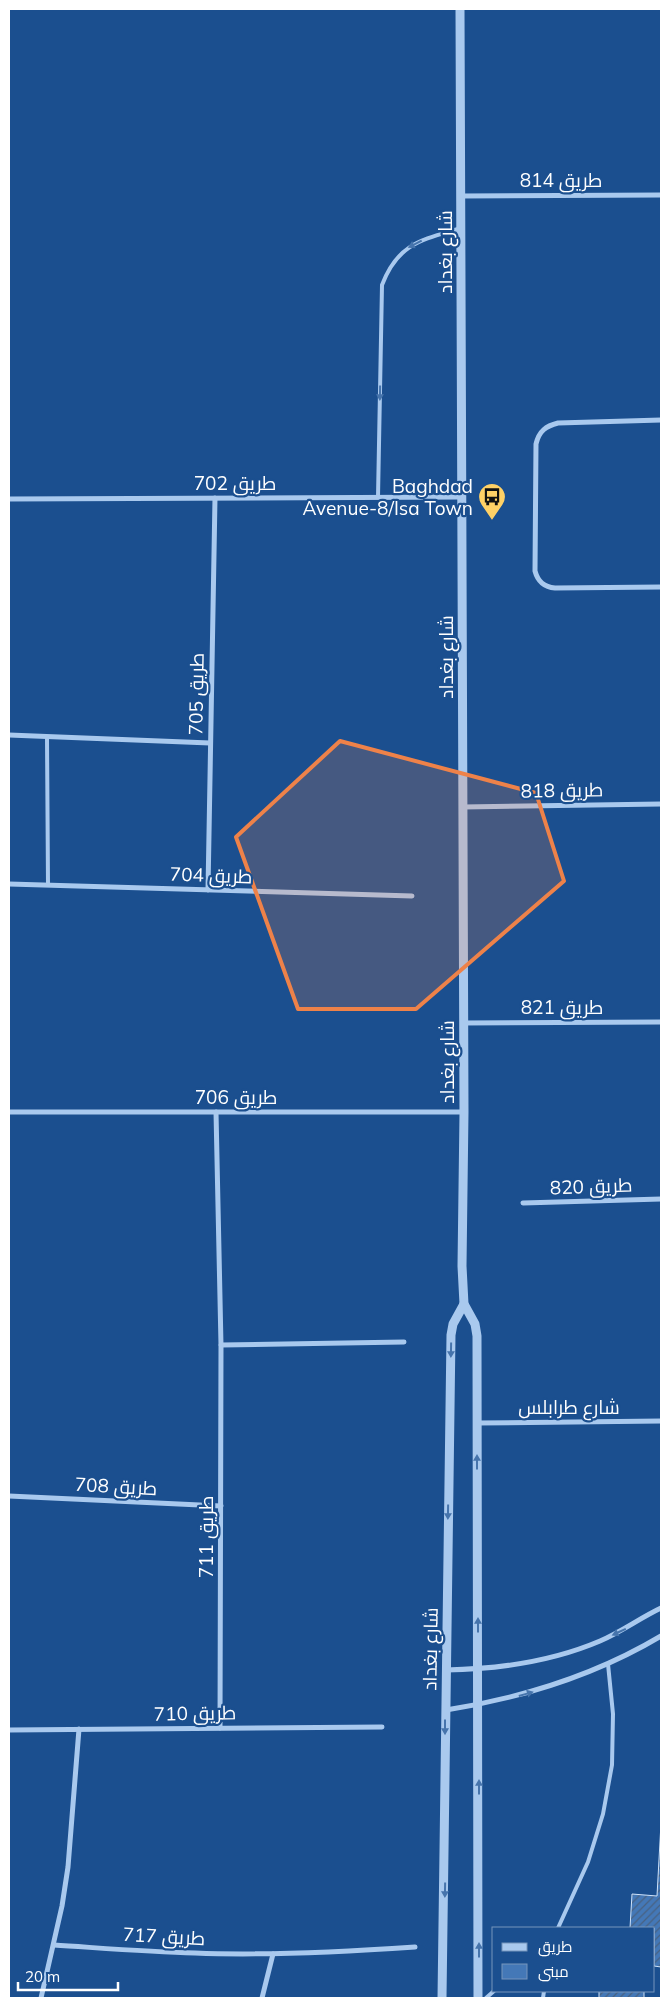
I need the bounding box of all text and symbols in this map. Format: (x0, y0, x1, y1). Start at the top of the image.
street label: طريق 814 (520, 168, 602, 193)
street label: شارع بغداد (433, 210, 459, 294)
one-way arrow (408, 240, 422, 248)
one-way arrow (376, 385, 384, 401)
street label: طريق 702 (194, 471, 276, 496)
place label: Baghdad Avenue-8/Isa Town (303, 474, 473, 520)
bus stop icon: Baghdad Avenue-8/Isa Town (477, 482, 507, 521)
street label: شارع بغداد (434, 615, 460, 699)
street label: طريق 705 (183, 653, 210, 736)
street label: طريق 818 (521, 777, 604, 804)
street label: طريق 704 (169, 862, 253, 889)
street label: طريق 821 (521, 995, 603, 1020)
street label: شارع بغداد (435, 1020, 461, 1104)
street label: طريق 706 (195, 1085, 277, 1110)
street label: طريق 820 (549, 1173, 633, 1200)
one-way arrow (447, 1342, 455, 1358)
street label: شارع طرابلس (518, 1395, 620, 1421)
one-way arrow (473, 1454, 481, 1470)
street label: طريق 708 (74, 1472, 158, 1501)
street label: طريق 711 (194, 1496, 219, 1578)
one-way arrow (444, 1505, 452, 1521)
street label: شارع بغداد (417, 1607, 445, 1691)
one-way arrow (474, 1616, 482, 1632)
one-way arrow (612, 1628, 626, 1636)
one-way arrow (518, 1689, 533, 1697)
street label: طريق 710 (154, 1700, 237, 1727)
one-way arrow (441, 1720, 449, 1736)
one-way arrow (475, 1779, 483, 1795)
one-way arrow (440, 1882, 448, 1898)
street label: طريق 717 (122, 1922, 206, 1951)
legend (492, 1927, 655, 1992)
text: طريق (538, 1937, 572, 1957)
one-way arrow (475, 1941, 483, 1957)
scale bar (18, 1960, 118, 1992)
text: مبنى (538, 1962, 569, 1982)
text: 20 m (25, 1967, 60, 1986)

